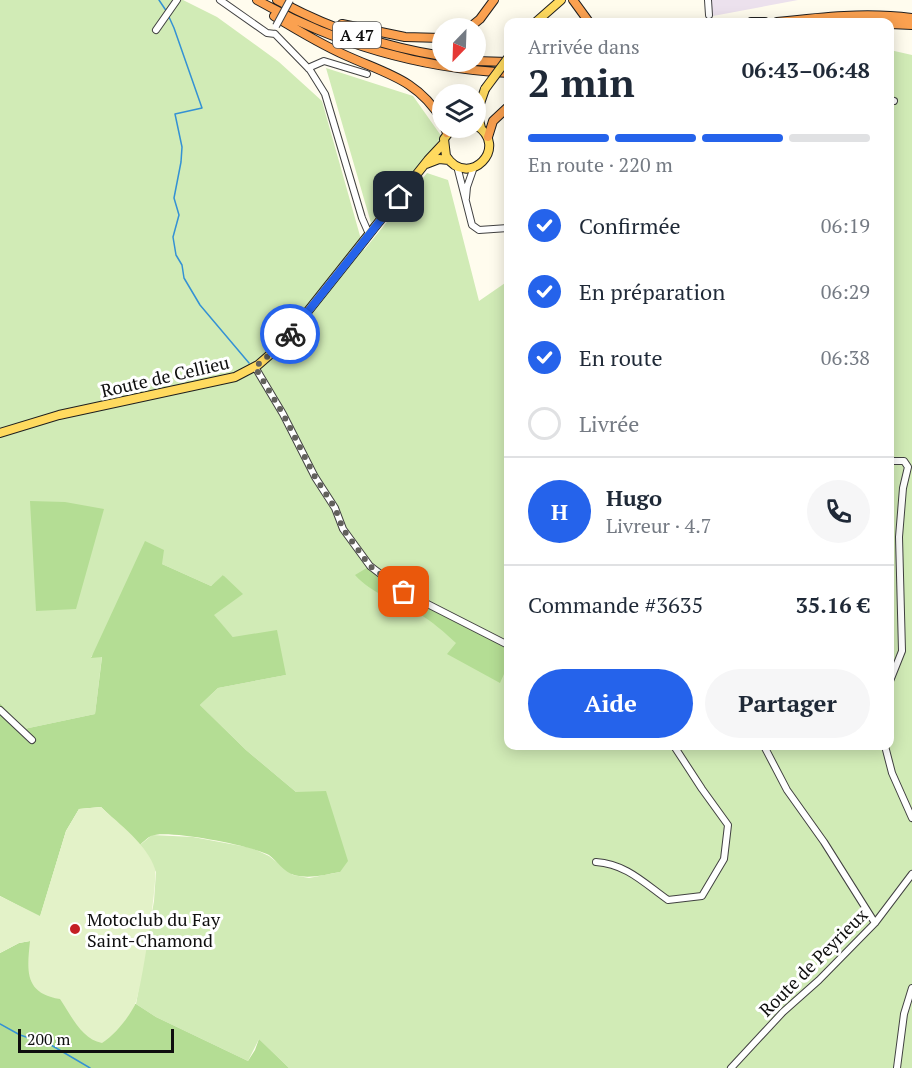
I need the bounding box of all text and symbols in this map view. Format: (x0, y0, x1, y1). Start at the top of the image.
north arrow (432, 18, 486, 72)
map controls (432, 18, 486, 138)
road number: A 47 (333, 22, 381, 48)
text: Arrivée dans (528, 33, 640, 60)
text: 06:43–06:48 (742, 55, 870, 84)
text: 2 min (528, 56, 635, 108)
button: layers (432, 84, 486, 138)
text: En route · 220 m (528, 151, 673, 178)
pin (373, 171, 424, 222)
icon: home (382, 180, 415, 213)
icon: check (528, 209, 561, 242)
text: Confirmée (579, 211, 681, 240)
text: 06:19 (821, 212, 870, 239)
icon: check (528, 275, 561, 308)
text: En préparation (579, 277, 725, 306)
text: 06:29 (821, 278, 870, 305)
courier (260, 304, 320, 364)
icon: bike (274, 318, 307, 351)
icon: check (528, 341, 561, 374)
text: En route (579, 343, 663, 372)
text: 06:38 (821, 344, 870, 371)
street label: Route de Cellieu (99, 350, 231, 402)
text: Livrée (579, 409, 639, 438)
button: phone (807, 480, 870, 543)
text: Hugo (606, 483, 662, 512)
text: H (551, 497, 568, 526)
text: Livreur · 4.7 (606, 512, 711, 539)
pin (378, 566, 429, 617)
icon: bag (387, 575, 420, 608)
text: Commande #3635 (528, 590, 703, 619)
text: 35.16 € (795, 590, 870, 619)
button: Aide (528, 669, 693, 738)
button: Partager (705, 669, 870, 738)
street label: Route de Peyrieux (754, 902, 873, 1021)
place label: Motoclub du Fay Saint-Chamond (87, 907, 221, 952)
marker: Motoclub du Fay Saint-Chamond (68, 922, 82, 936)
scale bar (18, 1026, 174, 1054)
text: 200 m (27, 1028, 70, 1050)

